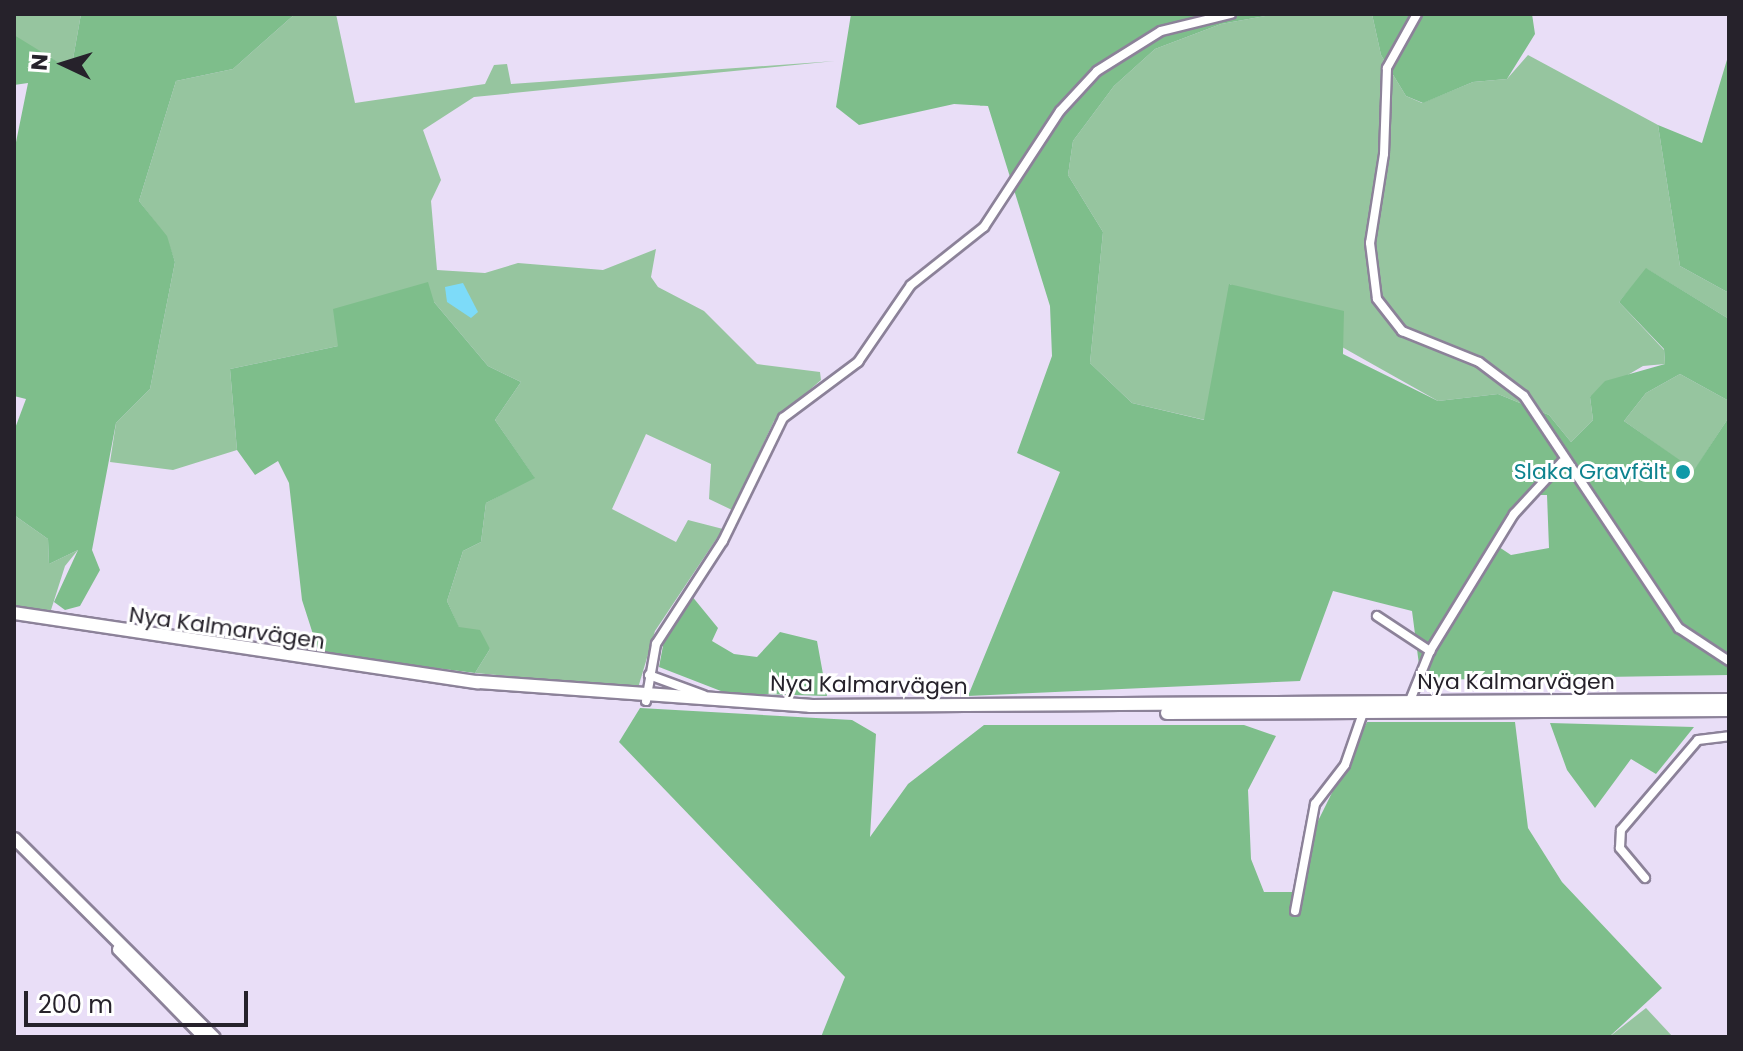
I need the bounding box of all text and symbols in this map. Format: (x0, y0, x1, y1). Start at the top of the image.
north arrow (24, 24, 104, 104)
text: N (24, 53, 56, 72)
place label: Slaka Gravfält (1514, 459, 1667, 485)
marker: Slaka Gravfält (1674, 463, 1692, 481)
street label: Nya Kalmarvägen (127, 601, 327, 655)
street label: Nya Kalmarvägen (1417, 669, 1615, 695)
street label: Nya Kalmarvägen (770, 670, 968, 700)
scale bar (28, 975, 252, 1025)
text: 200 m (38, 988, 113, 1021)

